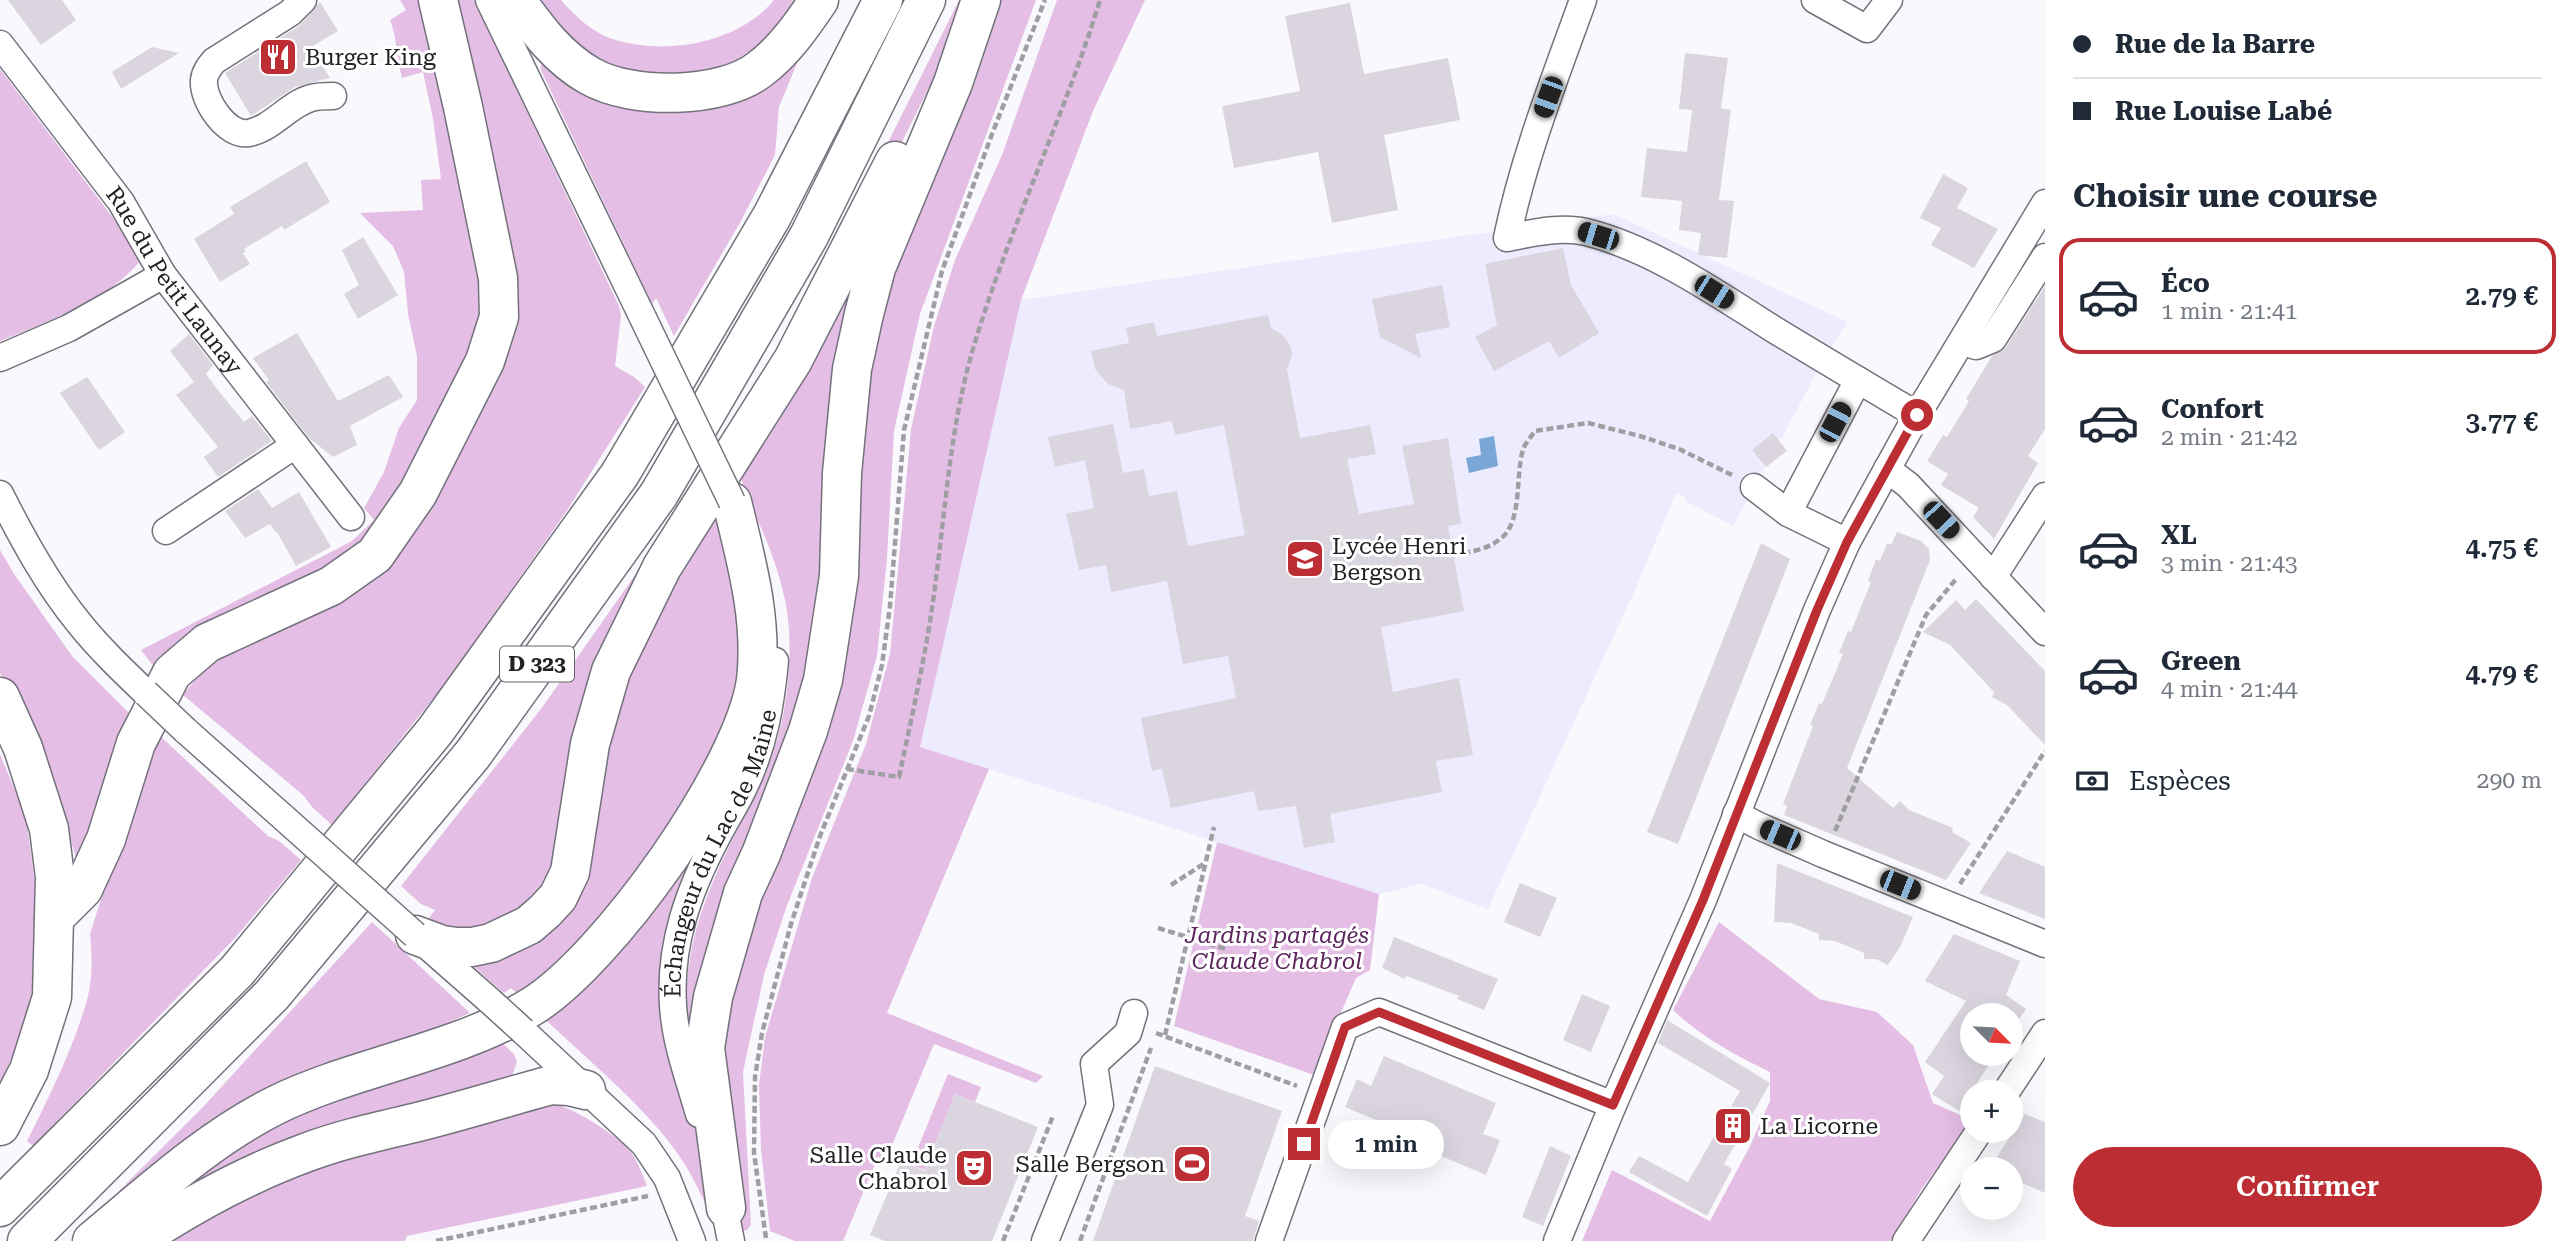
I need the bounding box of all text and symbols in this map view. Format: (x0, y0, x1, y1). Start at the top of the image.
text: Rue de la Barre (2115, 29, 2315, 59)
restaurant icon: Burger King (257, 36, 299, 78)
place label: Burger King (305, 44, 436, 71)
car (1531, 74, 1566, 120)
text: Rue Louise Labé (2115, 96, 2332, 126)
text: Choisir une course (2073, 177, 2377, 215)
street label: Rue du Petit Launay (100, 181, 248, 380)
car (1575, 220, 1622, 252)
icon: car (2077, 265, 2140, 328)
text: Éco (2161, 268, 2210, 298)
car (1691, 272, 1738, 312)
text: 2.79 € (2466, 281, 2538, 311)
text: 1 min · 21:41 (2161, 298, 2298, 325)
icon: car (2077, 391, 2140, 454)
text: Confort (2161, 394, 2264, 424)
car (1816, 399, 1855, 445)
route start (1901, 399, 1933, 431)
text: 3.77 € (2466, 407, 2538, 437)
text: 2 min · 21:42 (2161, 424, 2298, 451)
car (1919, 497, 1964, 543)
icon: car (2077, 517, 2140, 580)
text: XL (2161, 520, 2197, 550)
place label: Lycée Henri Bergson (1332, 533, 1466, 586)
text: 4.75 € (2466, 533, 2538, 563)
school or university icon: Lycée Henri Bergson (1284, 538, 1326, 580)
text: 3 min · 21:43 (2161, 550, 2298, 577)
icon: car (2077, 643, 2140, 706)
road number: D 323 (500, 646, 574, 682)
text: Green (2161, 646, 2241, 676)
text: 4.79 € (2466, 659, 2538, 689)
text: 4 min · 21:44 (2161, 676, 2298, 703)
street label: Échangeur du Lac de Maine (659, 707, 782, 998)
icon: cash (2073, 762, 2111, 800)
text: Espèces (2129, 766, 2231, 796)
text: 290 m (2477, 767, 2542, 794)
car (1757, 817, 1804, 853)
car (1877, 867, 1924, 903)
park label: Jardins partagés Claude Chabrol (1184, 922, 1369, 975)
north arrow (1960, 1003, 2023, 1066)
map controls (1960, 1003, 2023, 1220)
button: + (1960, 1080, 2023, 1143)
building icon: La Licorne (1712, 1105, 1754, 1147)
place label: La Licorne (1760, 1113, 1878, 1140)
callout: 1 min (1328, 1120, 1444, 1168)
route end (1288, 1128, 1320, 1160)
text: 1 min (1354, 1131, 1418, 1158)
place label: Salle Claude Chabrol (810, 1142, 947, 1195)
sports icon: Salle Bergson (1171, 1143, 1213, 1185)
theatre icon: Salle Claude Chabrol (953, 1147, 995, 1189)
button: Confirmer (2073, 1147, 2542, 1227)
place label: Salle Bergson (1015, 1151, 1165, 1178)
button: − (1960, 1157, 2023, 1220)

